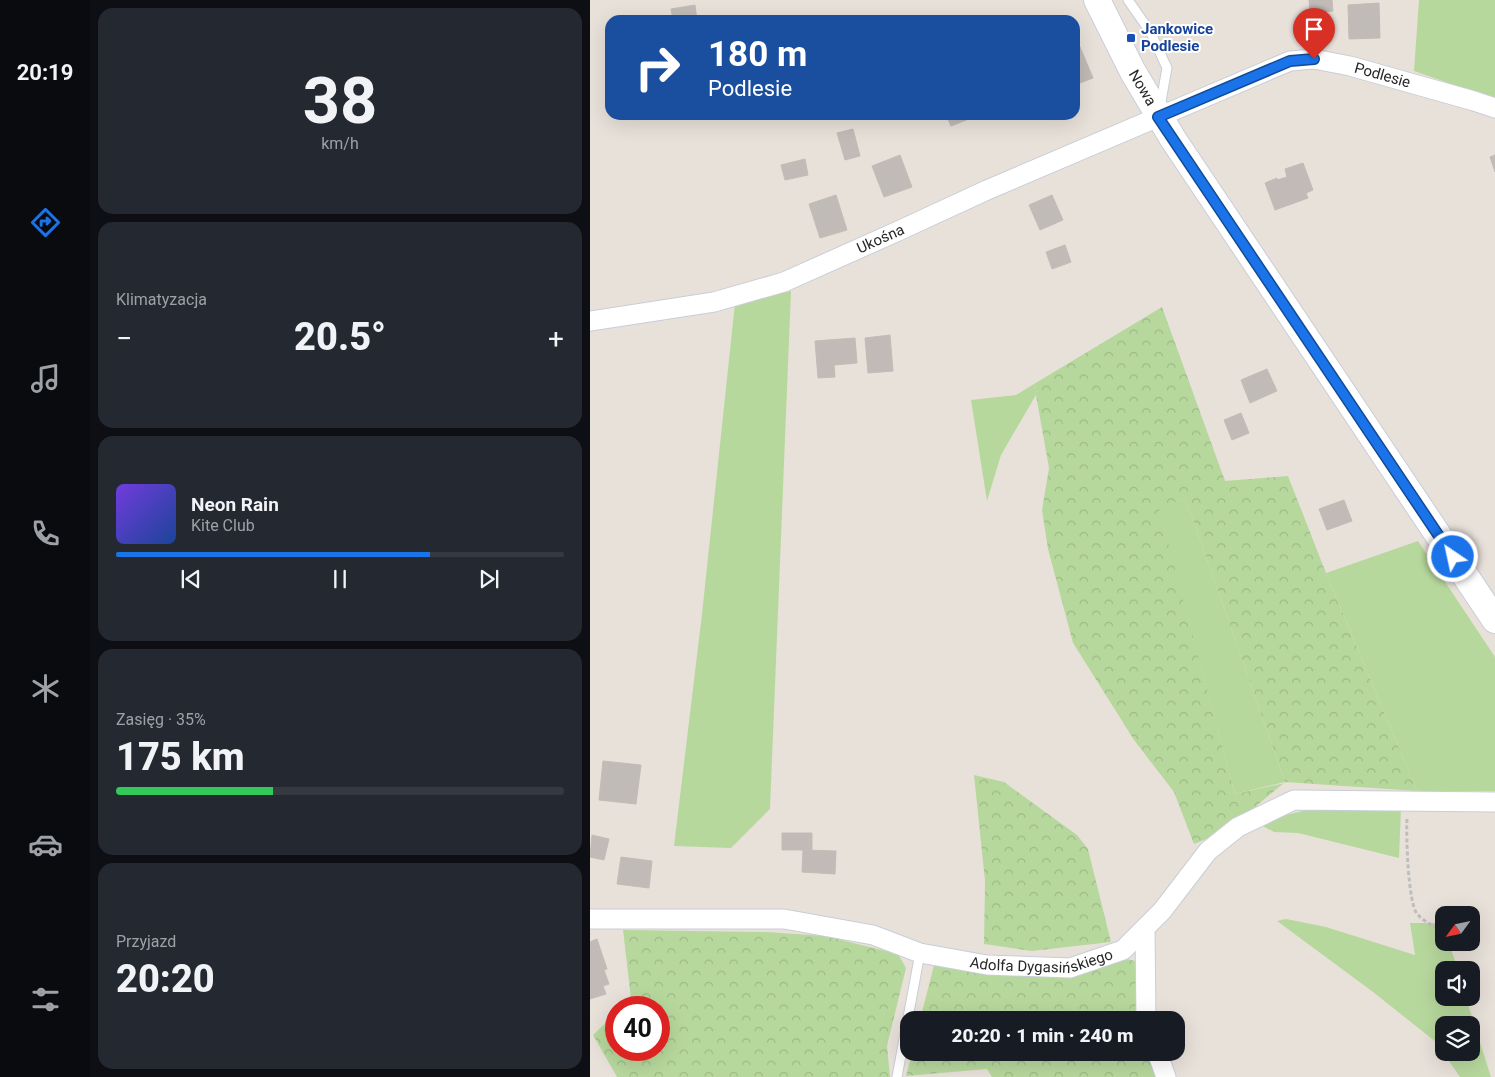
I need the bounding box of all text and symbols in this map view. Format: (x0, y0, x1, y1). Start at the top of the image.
pin (1293, 8, 1335, 59)
icon: arrive (1300, 15, 1328, 43)
place label: Jankowice Podlesie (1141, 20, 1213, 55)
marker: Jankowice Podlesie (1125, 32, 1137, 44)
text: 180 m (708, 34, 807, 75)
icon: right (625, 35, 690, 100)
street label: Podlesie (1352, 59, 1413, 92)
text: 20:19 (17, 60, 73, 85)
text: 38 (303, 63, 377, 139)
street label: Nowa (1125, 67, 1160, 109)
text: Podlesie (708, 76, 792, 101)
text: km/h (321, 134, 359, 153)
icon: directions (28, 205, 63, 240)
street label: Ukośna (854, 220, 907, 257)
text: Klimatyzacja (116, 290, 207, 309)
text: 20.5° (294, 315, 386, 359)
text: − (116, 322, 132, 355)
text: + (548, 322, 564, 355)
icon: music (28, 361, 63, 396)
text: Neon Rain (191, 493, 279, 516)
icon: phone (28, 516, 63, 551)
text: Kite Club (191, 516, 255, 535)
position arrow (1426, 530, 1478, 582)
icon: previous (177, 565, 205, 593)
icon: pause (326, 565, 354, 593)
icon: next (475, 565, 503, 593)
icon: climate (28, 671, 63, 706)
text: Zasięg · 35% (116, 710, 206, 729)
text: 175 km (116, 735, 245, 779)
icon: car (28, 827, 63, 862)
north arrow (1435, 906, 1480, 951)
map controls (1435, 906, 1480, 1061)
text: Przyjazd (116, 932, 176, 951)
street label: Adolfa Dygasińskiego (968, 945, 1115, 977)
text: 20:20 (116, 957, 215, 1001)
button: sound (1435, 961, 1480, 1006)
icon: filters (28, 982, 63, 1017)
speed limit sign: 40 (605, 996, 670, 1061)
button: layers (1435, 1016, 1480, 1061)
text: 20:20 · 1 min · 240 m (951, 1024, 1134, 1047)

